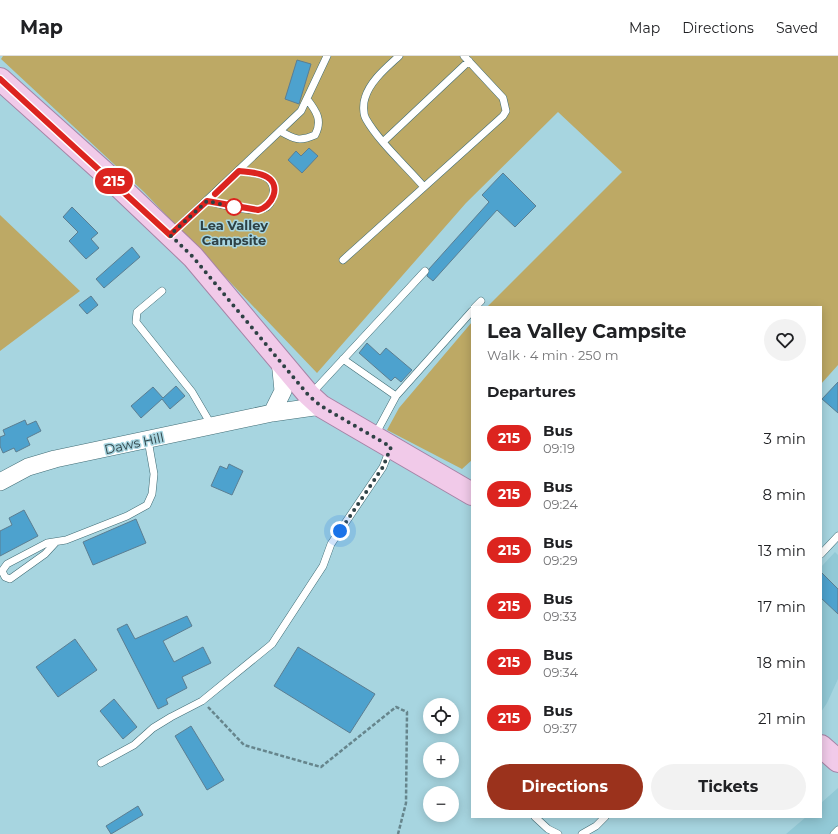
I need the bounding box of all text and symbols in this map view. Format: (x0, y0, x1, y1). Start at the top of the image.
text: Map (20, 16, 63, 39)
text: Map (629, 19, 660, 37)
text: Directions (682, 19, 754, 37)
text: Saved (776, 19, 818, 37)
line badge: 215 (91, 168, 137, 194)
text: 215 (103, 172, 125, 190)
marker: Lea Valley Campsite (225, 198, 243, 216)
place label: Lea Valley Campsite (200, 217, 268, 248)
button: heart (764, 319, 806, 361)
text: Lea Valley Campsite (487, 320, 686, 343)
text: Walk · 4 min · 250 m (487, 347, 618, 363)
text: Departures (487, 382, 576, 401)
text: Bus (543, 421, 573, 440)
street label: Daws Hill (103, 429, 165, 457)
text: 215 (498, 429, 520, 447)
text: 3 min (764, 429, 806, 448)
text: 09:19 (543, 440, 575, 456)
text: Bus (543, 477, 573, 496)
text: 215 (498, 485, 520, 503)
text: 8 min (762, 485, 806, 504)
text: 09:24 (543, 496, 578, 512)
your location (330, 521, 350, 541)
text: Bus (543, 533, 573, 552)
text: 215 (498, 541, 520, 559)
text: 13 min (758, 541, 806, 560)
text: 09:29 (543, 552, 578, 568)
text: Bus (543, 589, 573, 608)
text: 215 (498, 597, 520, 615)
text: 17 min (758, 597, 806, 616)
text: 09:33 (543, 608, 577, 624)
text: Bus (543, 645, 573, 664)
text: 215 (498, 653, 520, 671)
text: 18 min (757, 653, 806, 672)
text: 09:34 (543, 664, 578, 680)
map controls (423, 698, 459, 822)
button: locate (423, 698, 459, 734)
text: Bus (543, 701, 573, 720)
text: 215 (498, 709, 520, 727)
text: 21 min (758, 709, 806, 728)
text: 09:37 (543, 720, 577, 736)
button: + (423, 742, 459, 778)
button: Directions (487, 764, 643, 810)
button: Tickets (651, 764, 806, 810)
button: − (423, 786, 459, 822)

